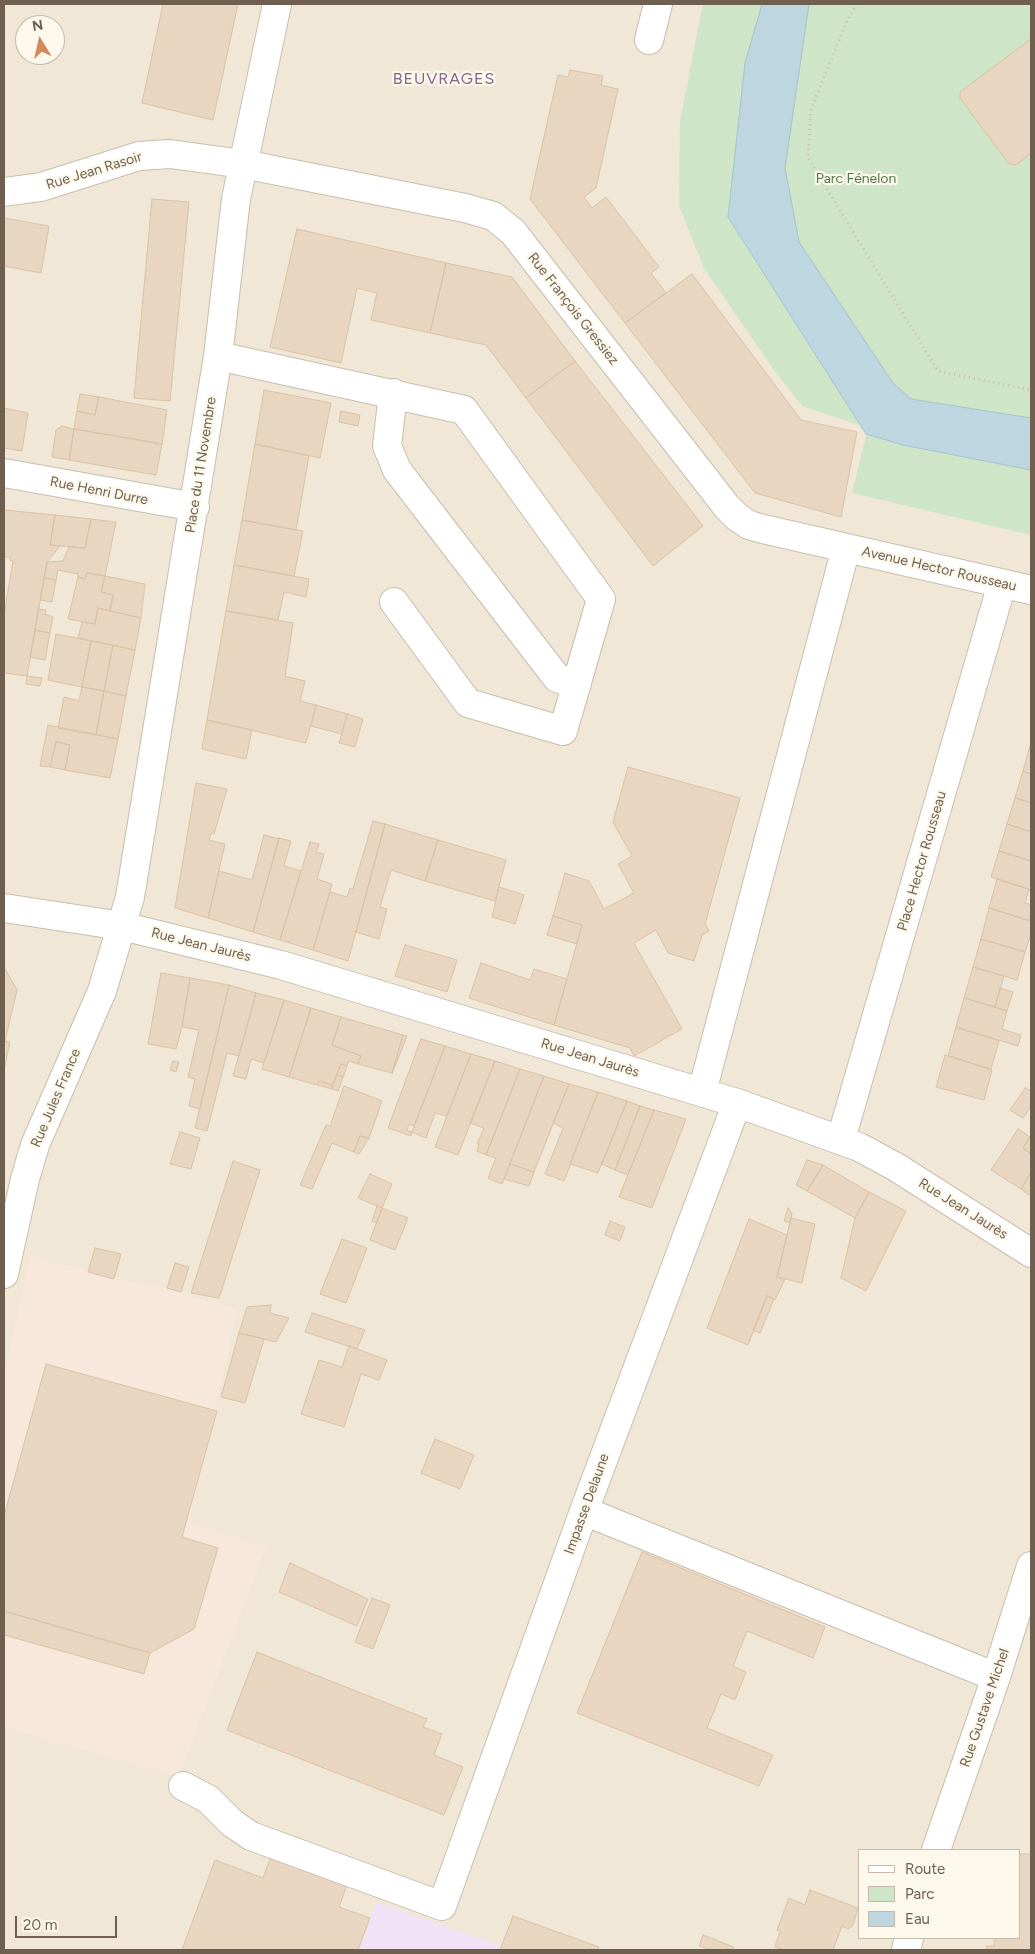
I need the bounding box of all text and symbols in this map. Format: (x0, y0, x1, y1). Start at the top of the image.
north arrow (15, 15, 65, 65)
text: N (31, 16, 44, 35)
district label: BEUVRAGES (392, 69, 496, 89)
street label: Rue Jean Rasoir (44, 148, 144, 194)
park label: Parc Fénelon (816, 171, 896, 187)
street label: Rue François Gressiez (524, 250, 622, 368)
street label: Place du 11 Novembre (182, 396, 220, 534)
street label: Rue Henri Durre (48, 473, 150, 509)
street label: Avenue Hector Rousseau (860, 543, 1018, 595)
street label: Place Hector Rousseau (894, 789, 950, 933)
street label: Rue Jean Jaurès (149, 925, 253, 965)
street label: Rue Jean Jaurès (539, 1035, 641, 1081)
street label: Rue Jules France (28, 1046, 84, 1150)
street label: Rue Jean Jaurès (915, 1175, 1011, 1243)
street label: Impasse Delaune (561, 1451, 613, 1557)
street label: Rue Gustave Michel (957, 1646, 1013, 1770)
legend (858, 1849, 1020, 1939)
text: Route (905, 1860, 945, 1878)
text: Parc (905, 1885, 934, 1903)
scale bar (18, 1906, 120, 1938)
text: Eau (905, 1910, 930, 1928)
text: 20 m (23, 1916, 57, 1934)

